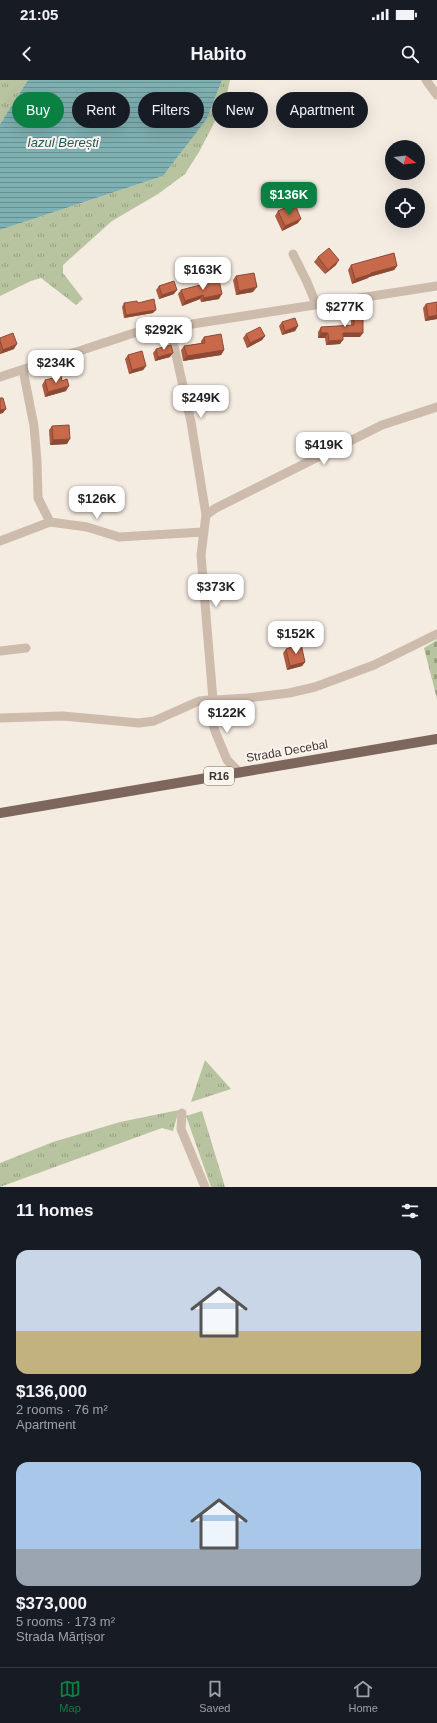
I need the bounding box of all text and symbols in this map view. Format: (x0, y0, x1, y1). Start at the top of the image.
text: 21:05 (20, 6, 58, 23)
icon: back (16, 43, 38, 65)
icon: search (399, 43, 421, 65)
text: Habito (191, 44, 247, 64)
chip: Buy (12, 92, 64, 128)
chip: Rent (72, 92, 130, 128)
chip: Filters (138, 92, 204, 128)
chip: New (212, 92, 268, 128)
chip: Apartment (276, 92, 368, 128)
water label: Iazul Berești (27, 135, 100, 150)
north arrow (385, 140, 425, 180)
map controls (385, 140, 425, 228)
pin: $136K (261, 182, 317, 216)
text: $136K (270, 187, 308, 202)
button: locate (385, 188, 425, 228)
pin: $163K (175, 257, 231, 291)
text: $163K (184, 262, 222, 277)
pin: $277K (317, 294, 373, 328)
text: $277K (326, 299, 364, 314)
pin: $292K (136, 317, 192, 351)
text: $292K (145, 322, 183, 337)
pin: $234K (28, 350, 84, 384)
text: $234K (37, 355, 75, 370)
pin: $249K (173, 385, 229, 419)
text: $249K (182, 390, 220, 405)
pin: $419K (296, 432, 352, 466)
text: $419K (305, 437, 343, 452)
pin: $126K (69, 486, 125, 520)
text: $126K (78, 491, 116, 506)
pin: $373K (188, 574, 244, 608)
text: $373K (197, 579, 235, 594)
pin: $152K (268, 621, 324, 655)
text: $152K (277, 626, 315, 641)
pin: $122K (199, 700, 255, 734)
text: $122K (208, 705, 246, 720)
street label: Strada Decebal (245, 737, 329, 765)
road number: R16 (204, 767, 234, 785)
icon: filters (399, 1200, 421, 1222)
text: 11 homes (16, 1201, 94, 1220)
icon: home (183, 1276, 255, 1348)
text: $136,000 (16, 1382, 87, 1401)
text: 2 rooms · 76 m² (16, 1402, 108, 1417)
text: Apartment (16, 1417, 76, 1432)
icon: home (183, 1488, 255, 1560)
text: $373,000 (16, 1594, 87, 1613)
text: 5 rooms · 173 m² (16, 1614, 115, 1629)
text: Strada Mărțișor (16, 1629, 105, 1644)
tab: Map (59, 1678, 81, 1714)
tab: Saved (199, 1678, 230, 1714)
tab: Home (349, 1678, 378, 1714)

